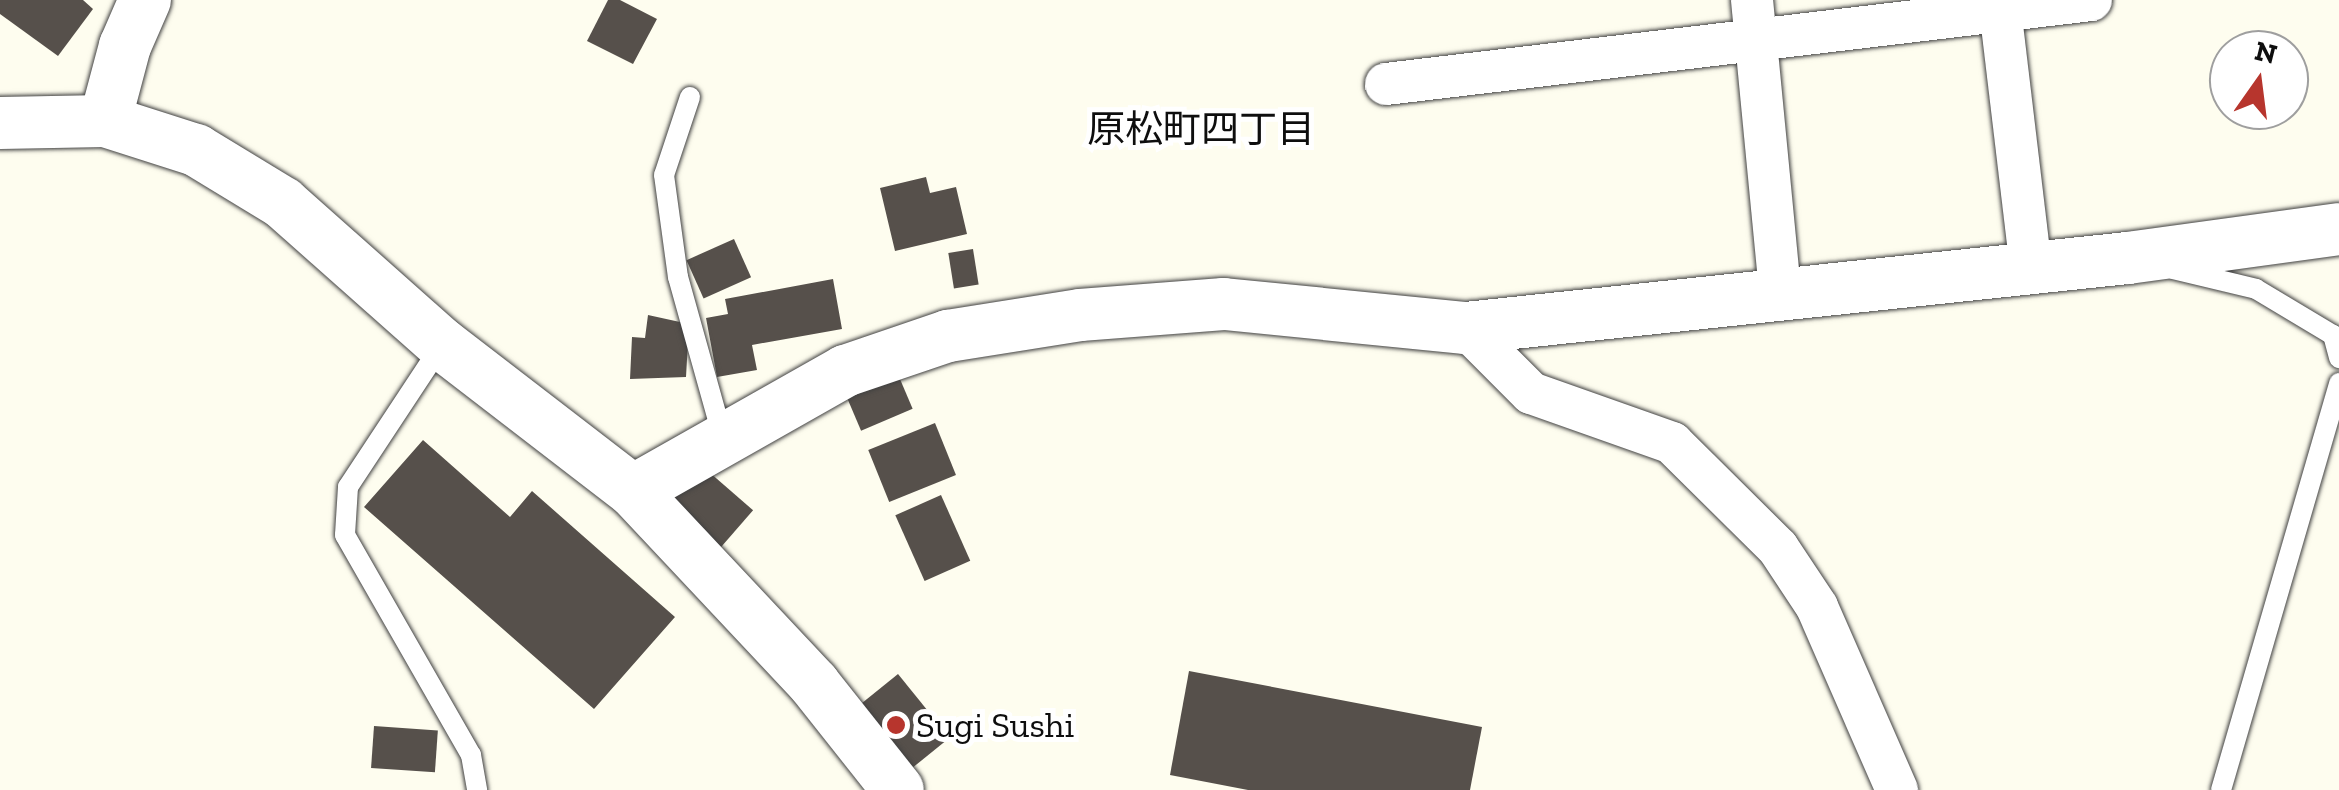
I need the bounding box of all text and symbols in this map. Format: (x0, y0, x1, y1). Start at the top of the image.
north arrow (2209, 30, 2309, 130)
text: N (2252, 34, 2280, 71)
district label: 原松町四丁目 (1087, 107, 1315, 153)
place label: Sugi Sushi (916, 704, 1074, 746)
marker: Sugi Sushi (885, 714, 907, 736)

